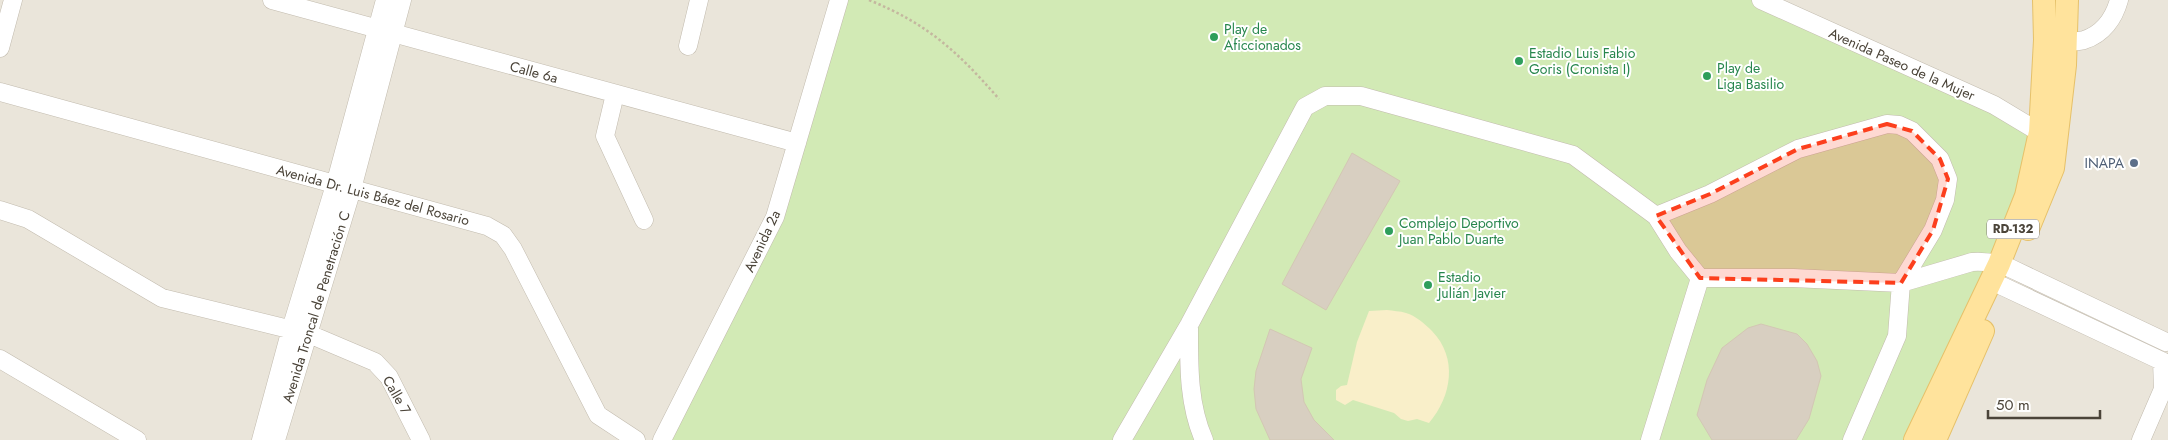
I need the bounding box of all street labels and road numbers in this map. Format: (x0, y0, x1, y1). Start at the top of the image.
street label: Avenida Paseo de la Mujer (1826, 23, 1978, 105)
street label: Calle 6a (508, 56, 560, 88)
street label: Avenida Dr. Luis Báez del Rosario (274, 160, 472, 231)
street label: Avenida 2a (739, 207, 785, 275)
street label: Avenida Troncal de Penetración C (277, 209, 355, 405)
road number: RD-132 (1987, 220, 2039, 238)
street label: Calle 7 (378, 372, 416, 419)

